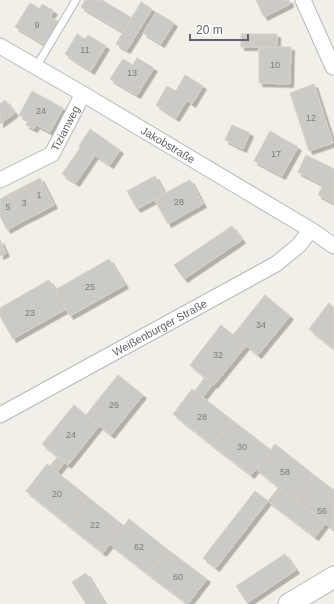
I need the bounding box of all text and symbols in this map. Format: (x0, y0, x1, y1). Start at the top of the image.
scale bar (190, 16, 248, 42)
house number: 9 (34, 20, 40, 30)
text: 20 m (196, 23, 223, 37)
house number: 11 (80, 45, 90, 55)
house number: 10 (270, 60, 280, 70)
house number: 13 (127, 68, 137, 78)
street label: Tizianweg (49, 104, 82, 153)
house number: 24 (36, 106, 46, 116)
house number: 12 (306, 113, 316, 123)
street label: Jakobstraße (139, 124, 197, 165)
house number: 17 (271, 149, 281, 159)
house number: 1 (36, 190, 42, 200)
house number: 28 (174, 197, 184, 207)
house number: 3 (21, 198, 27, 208)
house number: 5 (5, 202, 11, 212)
house number: 25 (85, 282, 95, 292)
street label: Weißenburger Straße (110, 297, 209, 358)
house number: 23 (25, 308, 35, 318)
house number: 34 (256, 320, 266, 330)
house number: 32 (213, 350, 223, 360)
house number: 26 (109, 400, 119, 410)
house number: 28 (197, 412, 207, 422)
house number: 24 (66, 430, 76, 440)
house number: 30 (237, 442, 247, 452)
house number: 58 (280, 467, 290, 477)
house number: 20 (52, 489, 62, 499)
house number: 56 (317, 506, 327, 516)
house number: 22 (90, 520, 100, 530)
house number: 62 (134, 542, 144, 552)
house number: 60 (173, 572, 183, 582)

